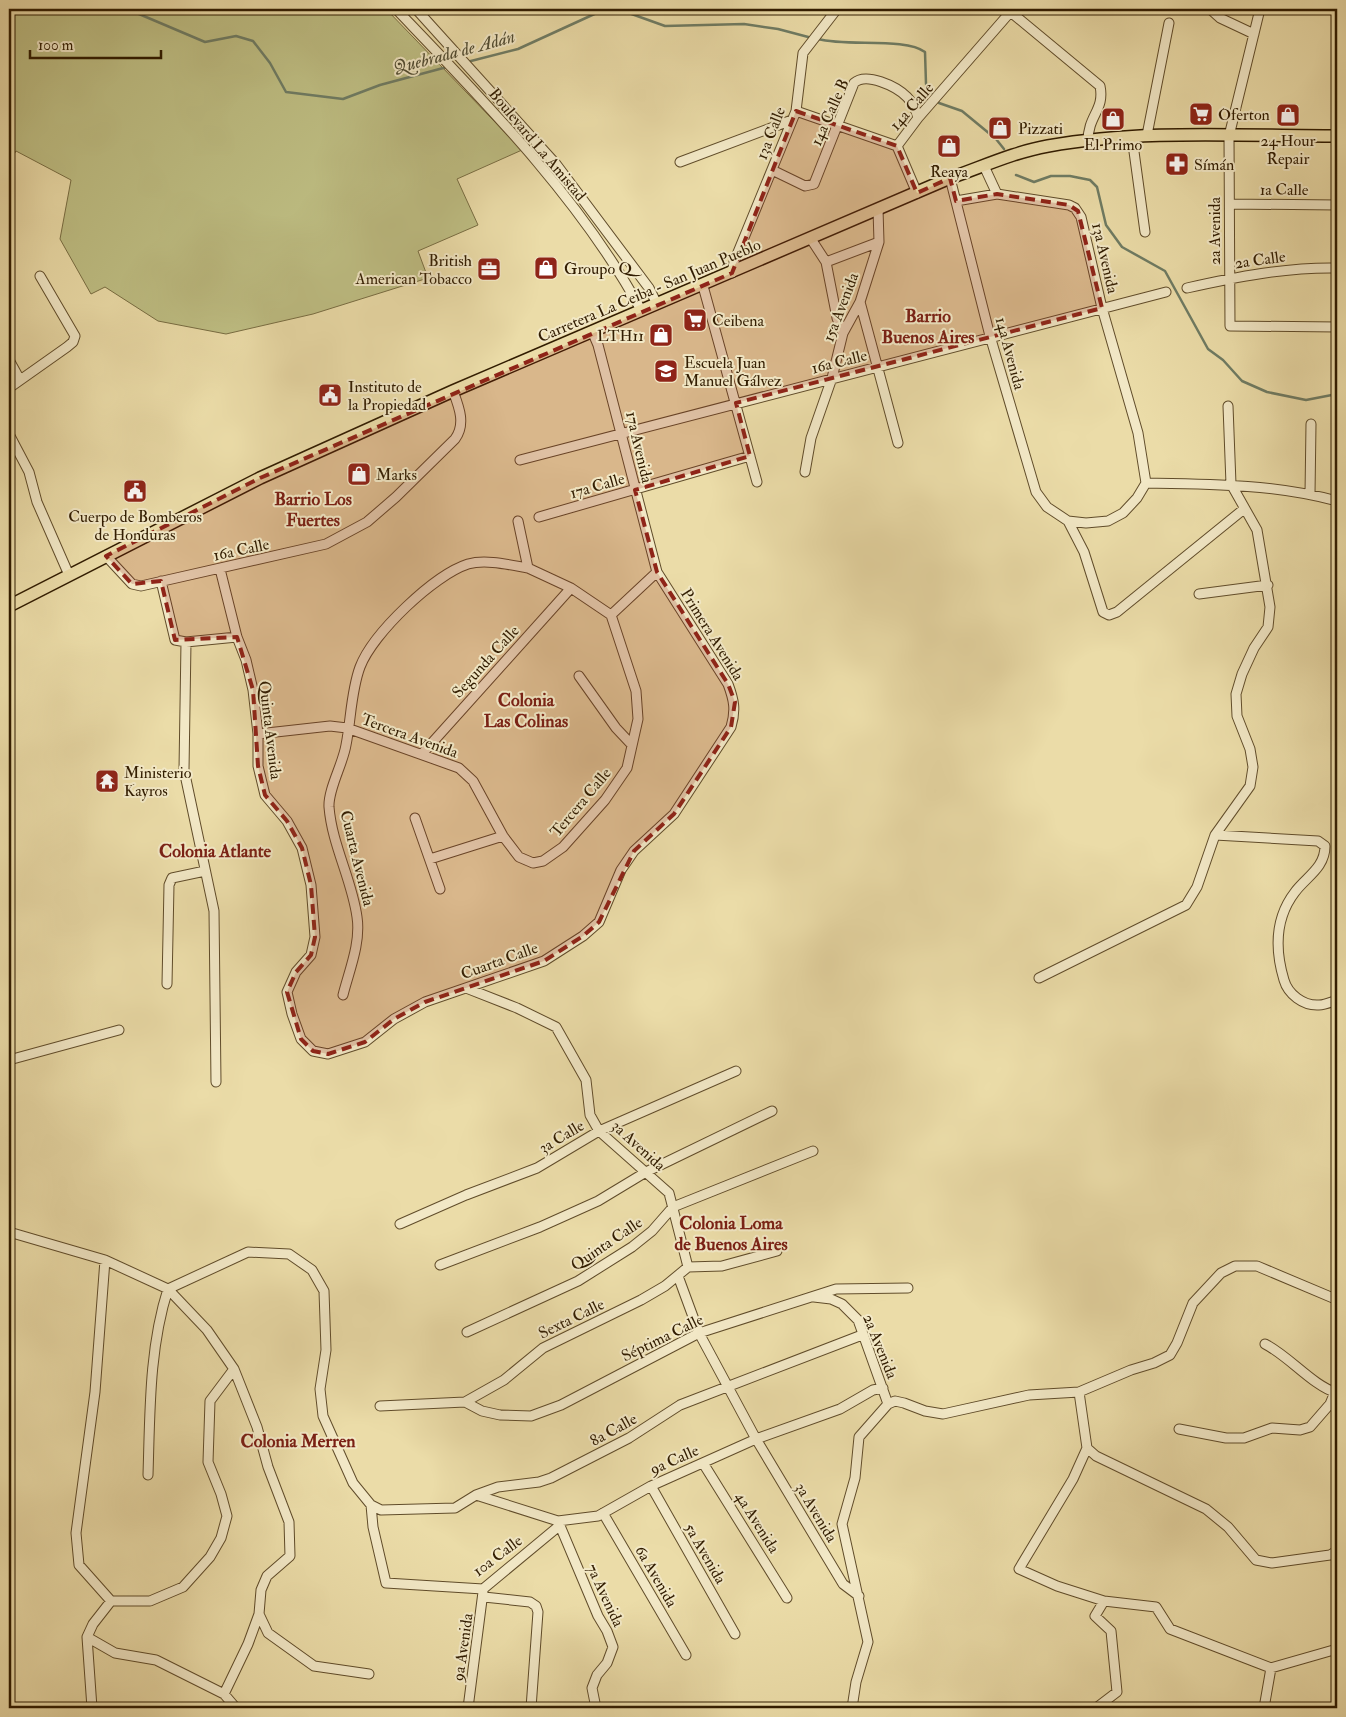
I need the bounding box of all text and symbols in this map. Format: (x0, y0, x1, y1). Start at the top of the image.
water label: Quebrada de Adán (391, 25, 518, 80)
scale bar (30, 28, 161, 60)
text: 100 m (38, 36, 74, 55)
street label: 14a Calle B (806, 76, 854, 149)
street label: 14a Calle (885, 78, 938, 135)
street label: Boulevard La Amistad (484, 84, 590, 205)
supermarket icon: Oferton (1188, 101, 1214, 127)
shop icon: 24 Hour Repair (1275, 102, 1301, 128)
street label: 13a Calle (752, 104, 790, 163)
place label: Oferton (1218, 105, 1270, 125)
shop icon: El Primo (1100, 106, 1126, 132)
shop icon: Pizzati (987, 115, 1013, 141)
place label: Pizzati (1018, 119, 1063, 139)
place label: 24 Hour Repair (1261, 131, 1316, 170)
shop icon: Reaya (936, 133, 962, 159)
place label: El Primo (1084, 135, 1143, 155)
pharmacy icon: Símán (1164, 151, 1190, 177)
place label: Símán (1194, 155, 1234, 175)
place label: Reaya (930, 162, 968, 182)
street label: 1a Calle (1260, 180, 1309, 200)
street label: 2a Avenida (1205, 197, 1225, 265)
street label: 13a Avenida (1087, 221, 1123, 296)
street label: Carretera La Ceiba - San Juan Pueblo (535, 235, 764, 348)
street label: 2a Calle (1233, 246, 1287, 273)
place label: British American Tobacco (355, 251, 473, 289)
shop icon: Groupo Q (533, 255, 559, 281)
office icon: British American Tobacco (476, 256, 502, 282)
place label: Groupo Q (564, 259, 642, 280)
street label: 15a Avenida (819, 269, 863, 345)
district label: Barrio Buenos Aires (881, 305, 975, 349)
supermarket icon: Ceibena (682, 307, 708, 333)
place label: Ceibena (712, 311, 764, 331)
street label: 14a Avenida (991, 315, 1029, 392)
shop icon: LTH11 (648, 322, 674, 348)
place label: LTH11 (597, 326, 644, 346)
street label: 16a Calle (809, 345, 869, 379)
place label: Escuela Juan Manuel Gálvez (684, 353, 782, 391)
school or university icon: Escuela Juan Manuel Gálvez (653, 358, 679, 384)
place label: Instituto de la Propiedad (348, 377, 426, 416)
public building icon: Instituto de la Propiedad (317, 382, 343, 408)
street label: 17a Avenida (621, 409, 657, 485)
shop icon: Marks (346, 461, 372, 487)
place label: Marks (376, 465, 417, 485)
street label: 17a Calle (568, 469, 627, 503)
public building icon: Cuerpo de Bomberos de Honduras (122, 478, 148, 504)
district label: Barrio Los Fuertes (274, 488, 352, 532)
place label: Cuerpo de Bomberos de Honduras (68, 507, 202, 545)
street label: 16a Calle (211, 534, 271, 566)
street label: Primera Avenida (676, 585, 749, 684)
street label: Segunda Calle (448, 621, 524, 702)
street label: Quinta Avenida (254, 680, 286, 781)
district label: Colonia Las Colinas (484, 689, 568, 733)
street label: Tercera Avenida (359, 709, 461, 763)
place label: Ministerio Kayros (124, 763, 192, 801)
street label: Tercera Calle (546, 764, 616, 841)
temple icon: Ministerio Kayros (94, 768, 120, 794)
street label: Cuarta Avenida (336, 808, 379, 908)
district label: Colonia Atlante (159, 840, 271, 863)
street label: Cuarta Calle (458, 938, 541, 984)
street label: 3a Calle (535, 1115, 588, 1158)
street label: 3a Avenida (607, 1116, 670, 1176)
street label: Quinta Calle (567, 1212, 647, 1275)
district label: Colonia Loma de Buenos Aires (674, 1212, 788, 1256)
street label: Sexta Calle (535, 1294, 608, 1343)
street label: Séptima Calle (618, 1309, 707, 1367)
street label: 2a Avenida (858, 1311, 902, 1382)
street label: 8a Calle (587, 1409, 641, 1451)
district label: Colonia Merren (240, 1430, 356, 1453)
street label: 9a Calle (646, 1440, 702, 1480)
street label: 3a Avenida (791, 1479, 842, 1546)
street label: 4a Avenida (730, 1488, 784, 1557)
street label: 5a Avenida (680, 1519, 731, 1588)
street label: 10a Calle (469, 1531, 527, 1581)
street label: 6a Avenida (630, 1542, 682, 1611)
street label: 7a Avenida (582, 1561, 629, 1631)
street label: 9a Avenida (448, 1612, 478, 1683)

